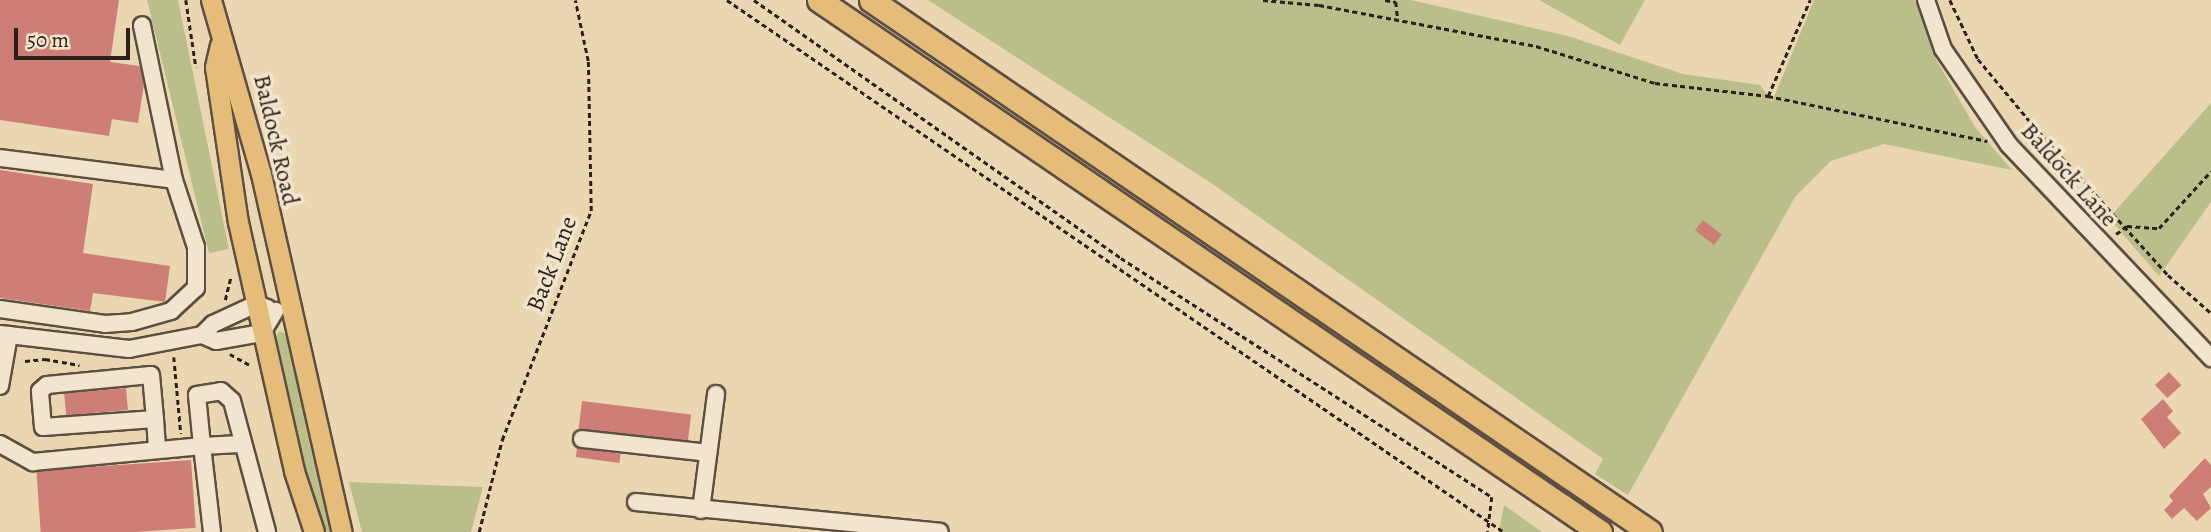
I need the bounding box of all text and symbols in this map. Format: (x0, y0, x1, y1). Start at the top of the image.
scale bar (18, 14, 133, 58)
text: 50 m (27, 26, 69, 54)
street label: Baldock Road (247, 72, 305, 208)
street label: Baldock Lane (2015, 117, 2123, 233)
street label: Back Lane (521, 212, 583, 316)

